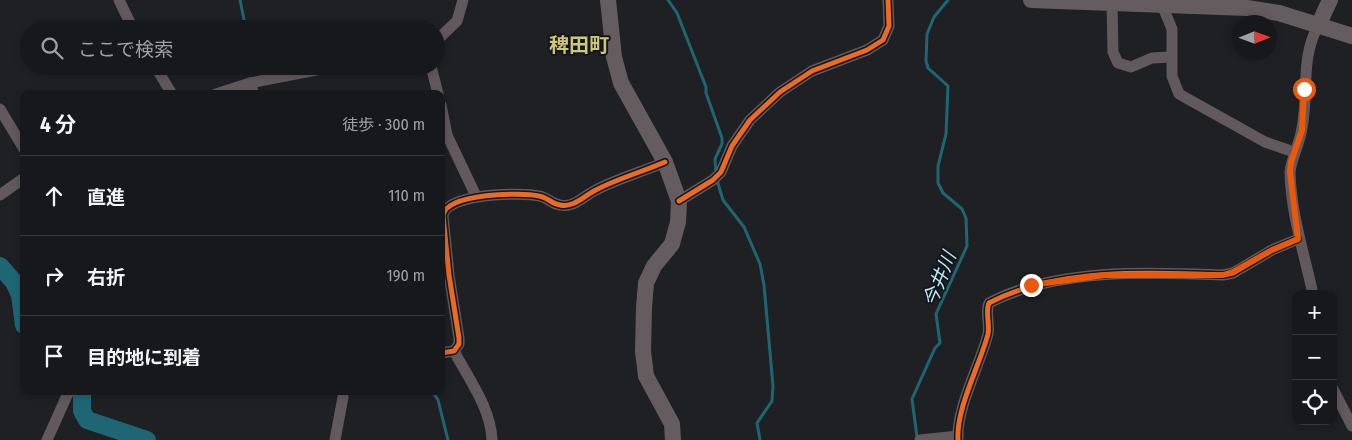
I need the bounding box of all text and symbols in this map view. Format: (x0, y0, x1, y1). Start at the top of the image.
north arrow (1232, 15, 1277, 60)
search box (20, 20, 445, 75)
district label: 稗田町 (549, 33, 609, 57)
icon: search (38, 34, 66, 62)
text: ここで検索 (78, 38, 173, 61)
route start (1293, 78, 1316, 101)
text: 4 分 (40, 112, 76, 138)
text: 徒歩 · 300 m (342, 115, 425, 134)
icon: ahead (40, 182, 68, 210)
text: 直進 (87, 186, 125, 209)
text: 110 m (388, 186, 425, 205)
water label: 今井川 (918, 247, 962, 310)
icon: right (40, 262, 68, 290)
text: 右折 (87, 266, 125, 289)
text: 190 m (387, 266, 425, 285)
route end (1020, 274, 1043, 297)
map controls (1292, 290, 1337, 425)
button: + (1292, 290, 1337, 335)
button: − (1292, 335, 1337, 380)
icon: arrive (40, 342, 68, 370)
text: 目的地に到着 (87, 346, 201, 369)
button: locate (1292, 380, 1337, 425)

